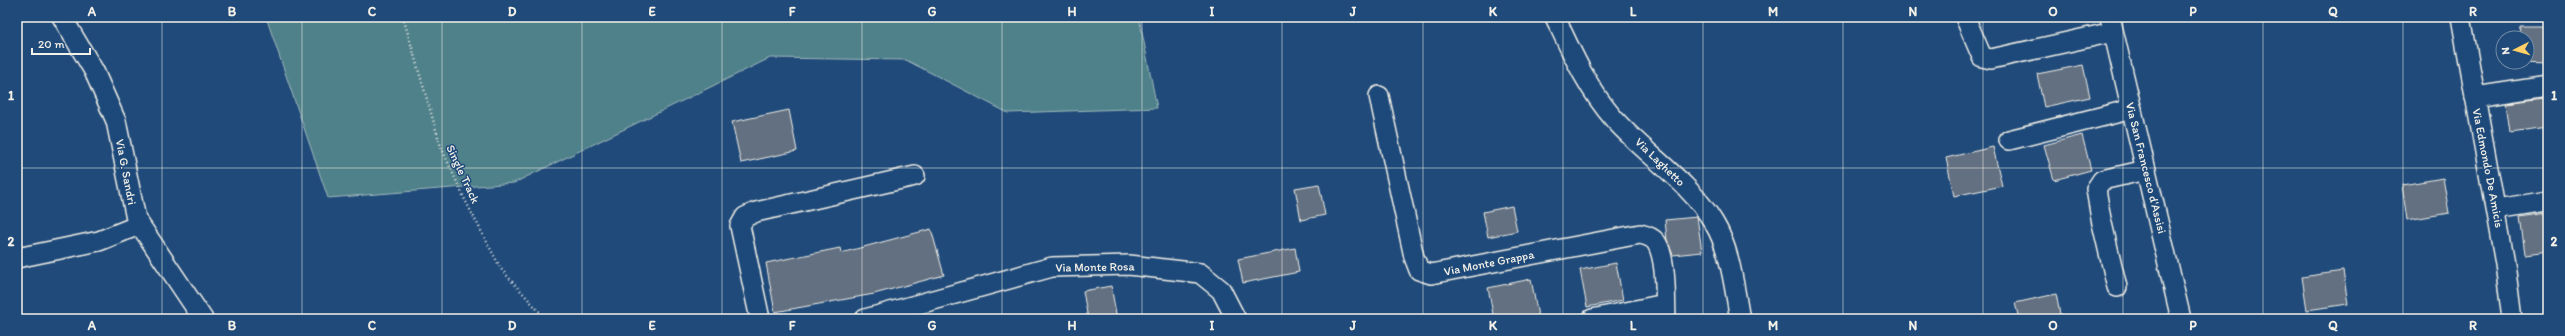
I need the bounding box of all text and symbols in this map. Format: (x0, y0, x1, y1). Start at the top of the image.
text: A (87, 4, 97, 19)
text: B (228, 4, 237, 19)
text: C (368, 4, 377, 19)
text: D (508, 4, 517, 19)
text: E (648, 4, 656, 19)
text: F (789, 4, 796, 19)
text: G (928, 4, 937, 19)
text: H (1068, 4, 1077, 19)
text: I (1210, 4, 1215, 19)
text: J (1349, 4, 1357, 19)
text: K (1489, 4, 1498, 19)
text: L (1630, 4, 1637, 19)
text: M (1768, 4, 1778, 19)
text: N (1909, 4, 1918, 19)
text: O (2048, 4, 2058, 19)
text: P (2189, 4, 2197, 19)
text: Q (2328, 4, 2338, 19)
text: R (2469, 4, 2477, 19)
scale bar (32, 30, 90, 56)
north arrow (2495, 30, 2535, 70)
text: 20 m (38, 37, 65, 51)
text: N (2499, 47, 2512, 55)
text: 1 (8, 88, 14, 103)
text: 1 (2551, 88, 2557, 103)
street label: Via San Francesco d'Assisi (2123, 101, 2169, 235)
street label: Via Edmondo De Amicis (2470, 107, 2506, 229)
street label: Via Laghetto (1632, 135, 1688, 189)
street label: Via G. Sandri (113, 138, 139, 206)
street label: Single Track (443, 142, 483, 206)
text: 2 (8, 234, 15, 249)
text: 2 (2551, 234, 2558, 249)
street label: Via Monte Grappa (1443, 247, 1536, 279)
street label: Via Monte Rosa (1055, 259, 1136, 275)
text: A (87, 318, 97, 333)
text: B (228, 318, 237, 333)
text: C (368, 318, 377, 333)
text: D (508, 318, 517, 333)
text: E (648, 318, 656, 333)
text: F (789, 318, 796, 333)
text: G (928, 318, 937, 333)
text: H (1068, 318, 1077, 333)
text: I (1210, 318, 1215, 333)
text: J (1349, 318, 1357, 333)
text: K (1489, 318, 1498, 333)
text: L (1630, 318, 1637, 333)
text: M (1768, 318, 1778, 333)
text: N (1909, 318, 1918, 333)
text: O (2048, 318, 2058, 333)
text: P (2189, 318, 2197, 333)
text: Q (2328, 318, 2338, 333)
text: R (2469, 318, 2477, 333)

